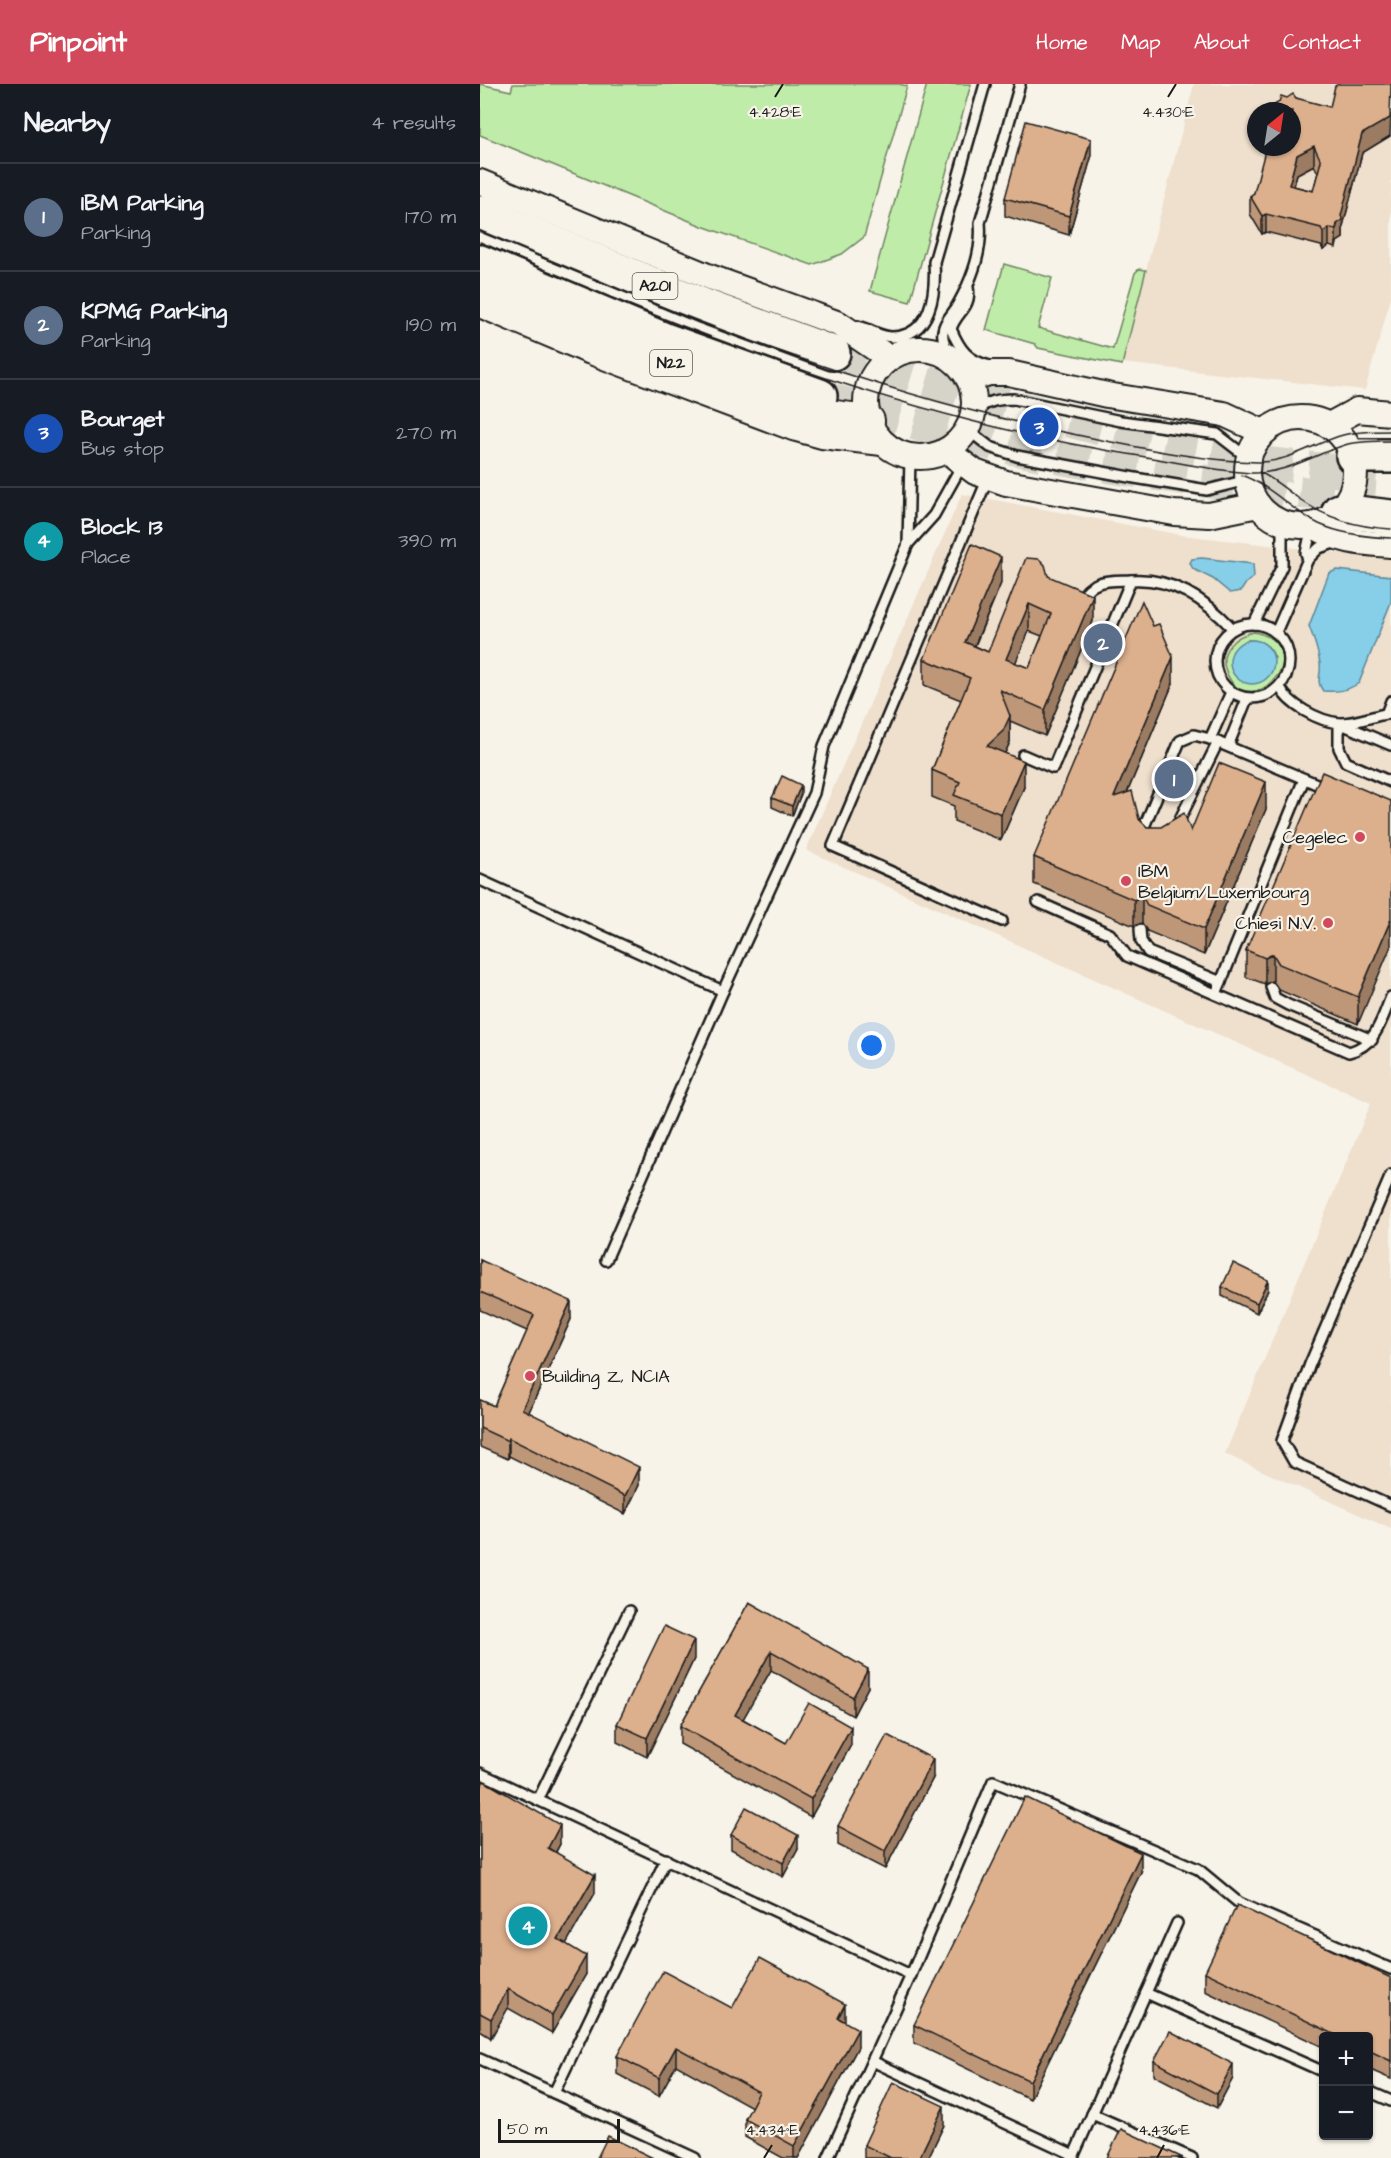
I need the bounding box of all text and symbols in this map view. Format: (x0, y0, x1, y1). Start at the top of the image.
text: Pinpoint (30, 23, 127, 62)
text: Home (1036, 28, 1088, 57)
text: Map (1121, 28, 1161, 57)
text: About (1194, 28, 1250, 57)
text: Contact (1283, 28, 1361, 57)
text: 4.428°E (748, 102, 802, 123)
text: 4.430°E (1142, 102, 1194, 123)
north arrow (1247, 102, 1301, 156)
text: Nearby (24, 105, 111, 141)
text: 4 results (371, 109, 456, 137)
text: IBM Parking (81, 188, 204, 219)
text: 1 (42, 203, 45, 231)
text: 170 m (405, 203, 456, 231)
text: Parking (81, 219, 151, 247)
road number: A201 (632, 273, 678, 299)
text: KPMG Parking (81, 296, 227, 327)
text: 2 (38, 311, 49, 339)
text: 190 m (406, 311, 456, 339)
text: Parking (81, 327, 151, 355)
road number: N22 (650, 350, 692, 376)
text: Bourget (81, 404, 164, 435)
pin: 3 (1020, 404, 1058, 450)
text: 3 (38, 419, 49, 447)
text: 270 m (396, 419, 456, 447)
text: Bus stop (81, 435, 164, 463)
text: Block 13 (81, 512, 163, 543)
text: 4 (37, 527, 50, 555)
text: 390 m (398, 527, 456, 555)
text: Place (81, 543, 131, 571)
pin: 2 (1084, 620, 1122, 666)
pin: 1 (1154, 756, 1194, 802)
place label: Cegelec (1283, 825, 1348, 851)
marker: Cegelec (1353, 830, 1367, 844)
place label: IBM Belgium/Luxembourg (1138, 859, 1309, 906)
marker: IBM Belgium/Luxembourg (1119, 874, 1133, 888)
place label: Chiesi N.V. (1235, 911, 1316, 936)
marker: Chiesi N.V. (1321, 916, 1335, 930)
your location (857, 1031, 886, 1060)
place label: Building Z, NCIA (542, 1364, 670, 1390)
marker: Building Z, NCIA (523, 1369, 537, 1383)
pin: 4 (508, 1904, 548, 1948)
map controls (1319, 2032, 1373, 2140)
button: + (1319, 2032, 1373, 2086)
button: − (1319, 2086, 1373, 2140)
scale bar (498, 2116, 620, 2144)
text: 50 m (507, 2118, 547, 2140)
text: 4.434°E (746, 2120, 798, 2141)
text: 4.436°E (1138, 2120, 1190, 2141)

